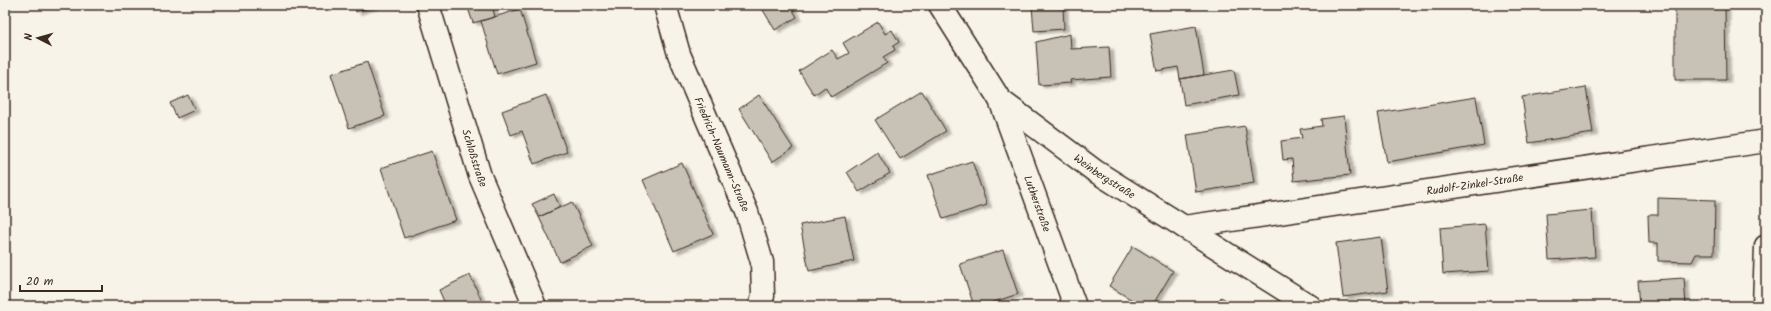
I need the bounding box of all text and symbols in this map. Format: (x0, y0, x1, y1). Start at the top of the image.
north arrow (18, 18, 58, 58)
text: N (20, 33, 38, 41)
street label: Friedrich-Naumann-Straße (688, 94, 754, 215)
street label: Schloßstraße (456, 127, 492, 190)
street label: Weinbergstraße (1069, 150, 1139, 204)
street label: Rudolf-Zinkel-Straße (1425, 169, 1525, 201)
street label: Lutherstraße (1018, 173, 1055, 235)
scale bar (20, 267, 102, 293)
text: 20 m (26, 272, 54, 291)

